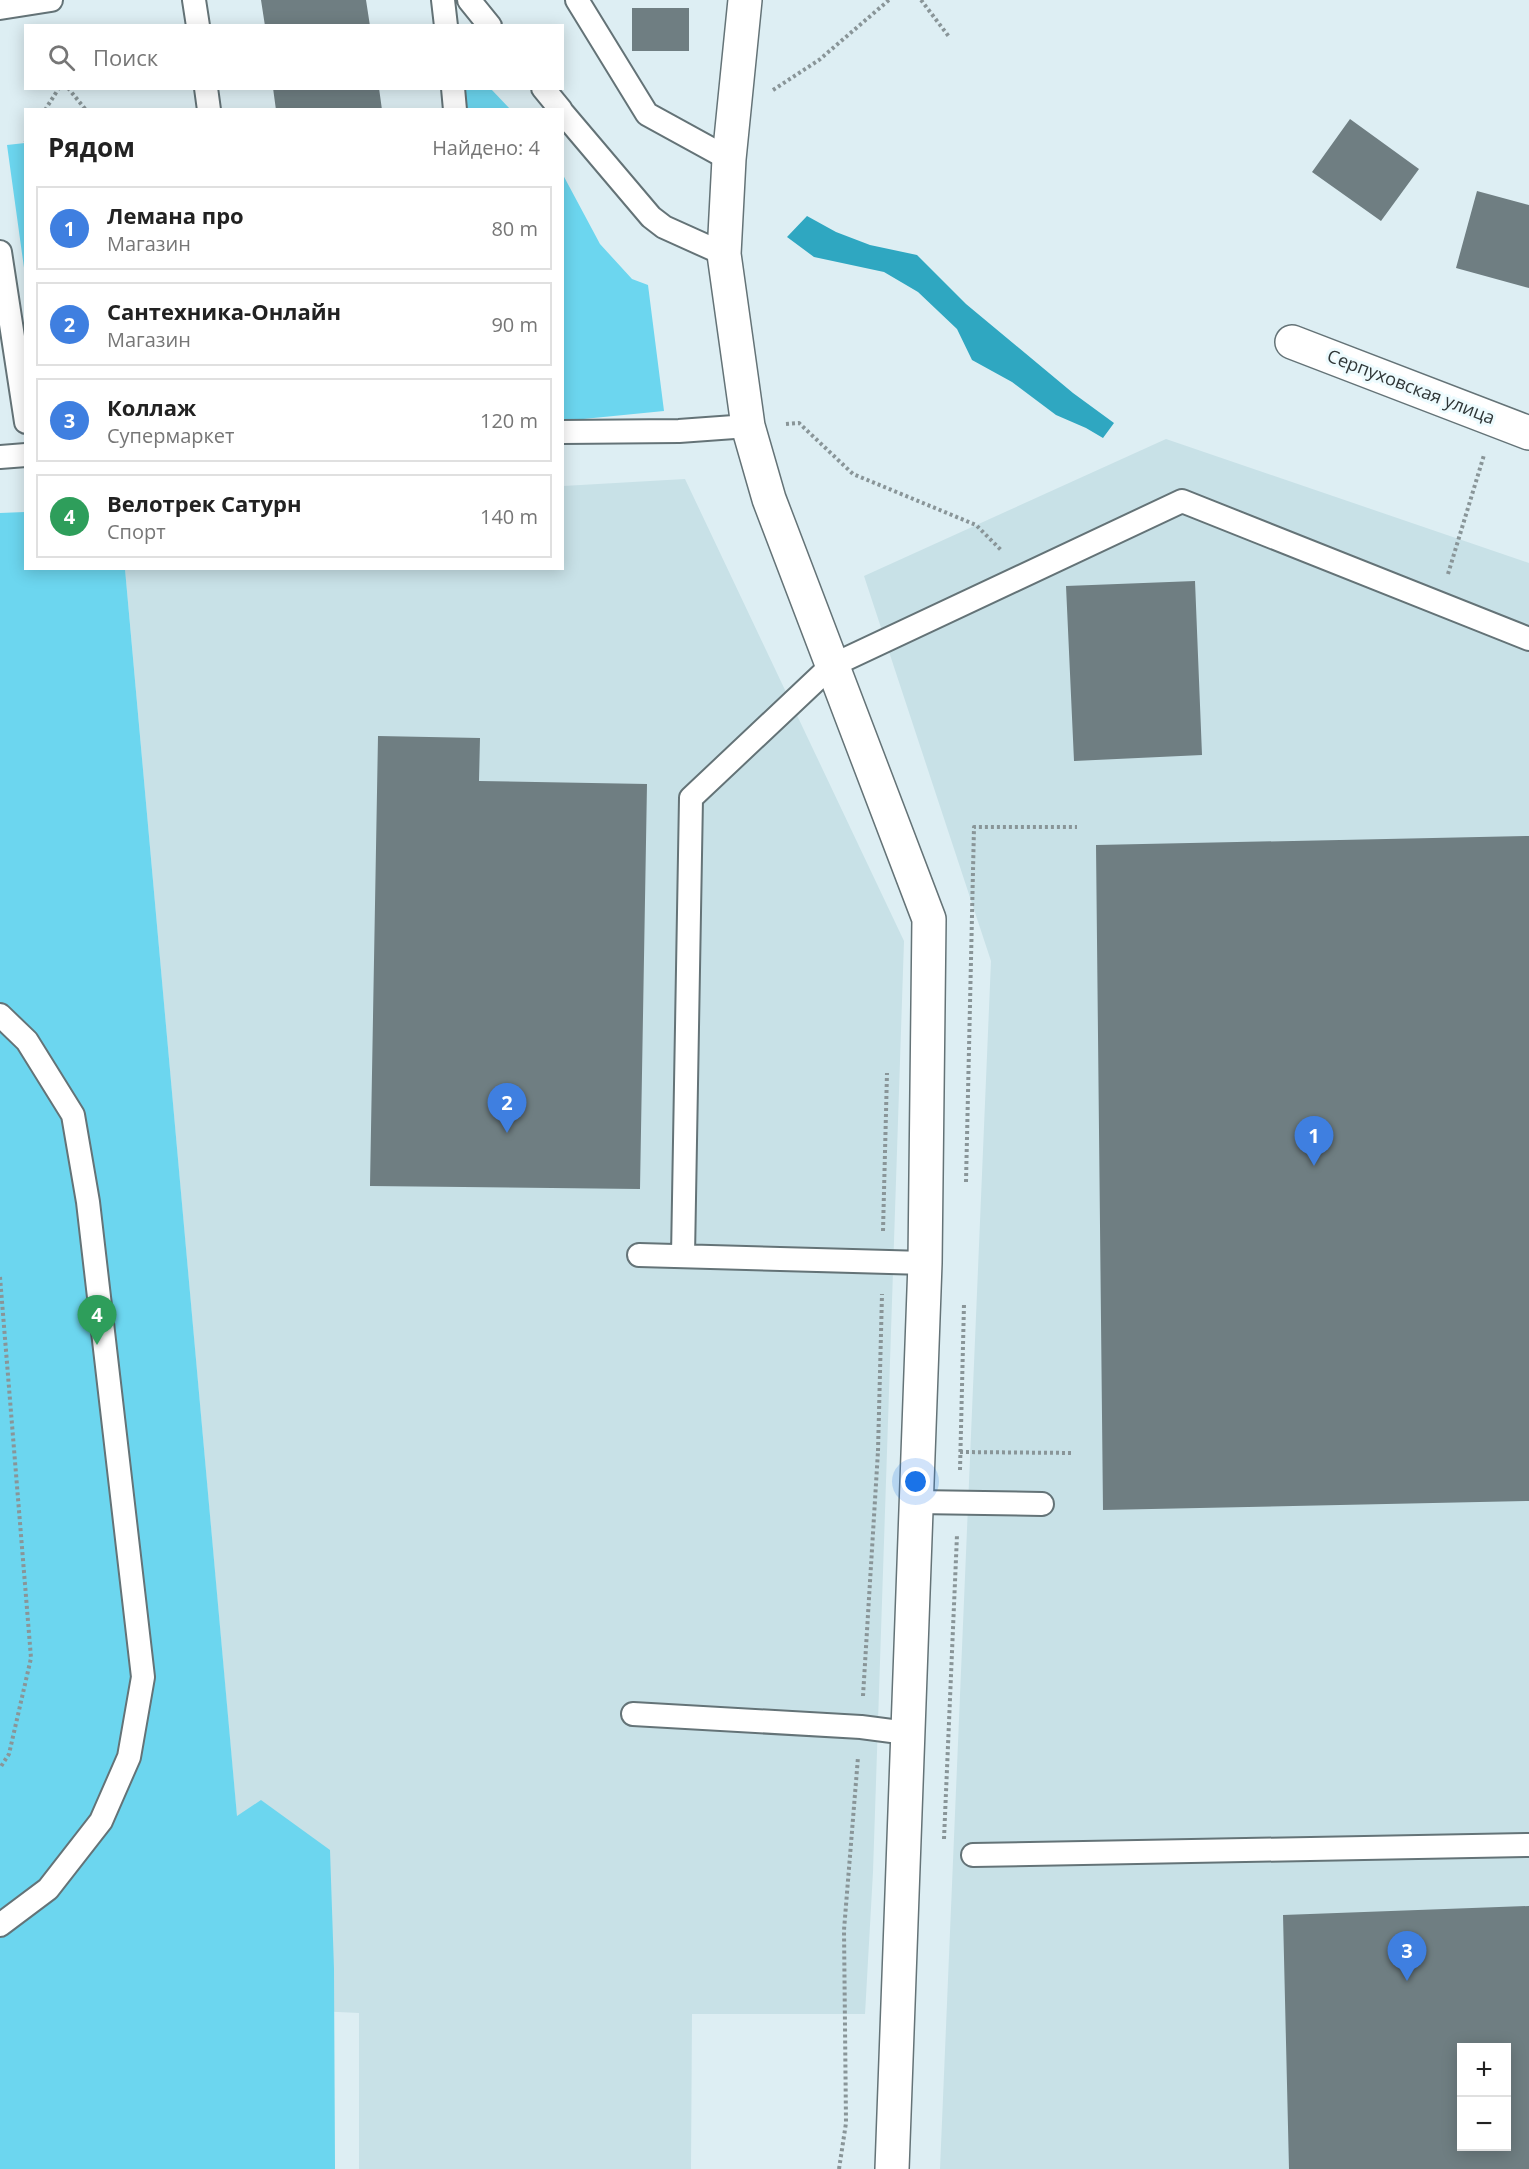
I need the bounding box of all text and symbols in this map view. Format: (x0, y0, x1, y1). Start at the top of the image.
search box (24, 24, 564, 90)
icon: search (45, 41, 78, 74)
text: Поиск (93, 42, 158, 72)
text: Рядом (48, 129, 135, 165)
text: Найдено: 4 (432, 134, 540, 161)
text: Лемана про (107, 200, 244, 230)
text: 1 (64, 215, 75, 242)
text: 80 m (491, 215, 538, 242)
text: Магазин (107, 230, 191, 257)
text: Сантехника-Онлайн (107, 296, 341, 326)
text: 2 (64, 311, 75, 338)
text: 90 m (491, 311, 538, 338)
text: Магазин (107, 326, 191, 353)
street label: Серпуховская улица (1324, 343, 1499, 429)
text: Коллаж (107, 392, 196, 422)
text: 3 (64, 407, 75, 434)
text: 120 m (480, 407, 538, 434)
text: Супермаркет (107, 422, 234, 449)
text: Велотрек Сатурн (107, 488, 302, 518)
text: 4 (64, 503, 75, 530)
text: 140 m (480, 503, 538, 530)
text: Спорт (107, 518, 166, 545)
pin: 2 (488, 1084, 526, 1133)
pin: 1 (1294, 1116, 1334, 1166)
pin: 4 (78, 1296, 116, 1345)
your location (901, 1467, 930, 1496)
pin: 3 (1388, 1932, 1426, 1981)
map controls (1457, 2043, 1511, 2151)
button: + (1457, 2043, 1511, 2097)
button: − (1457, 2097, 1511, 2151)

